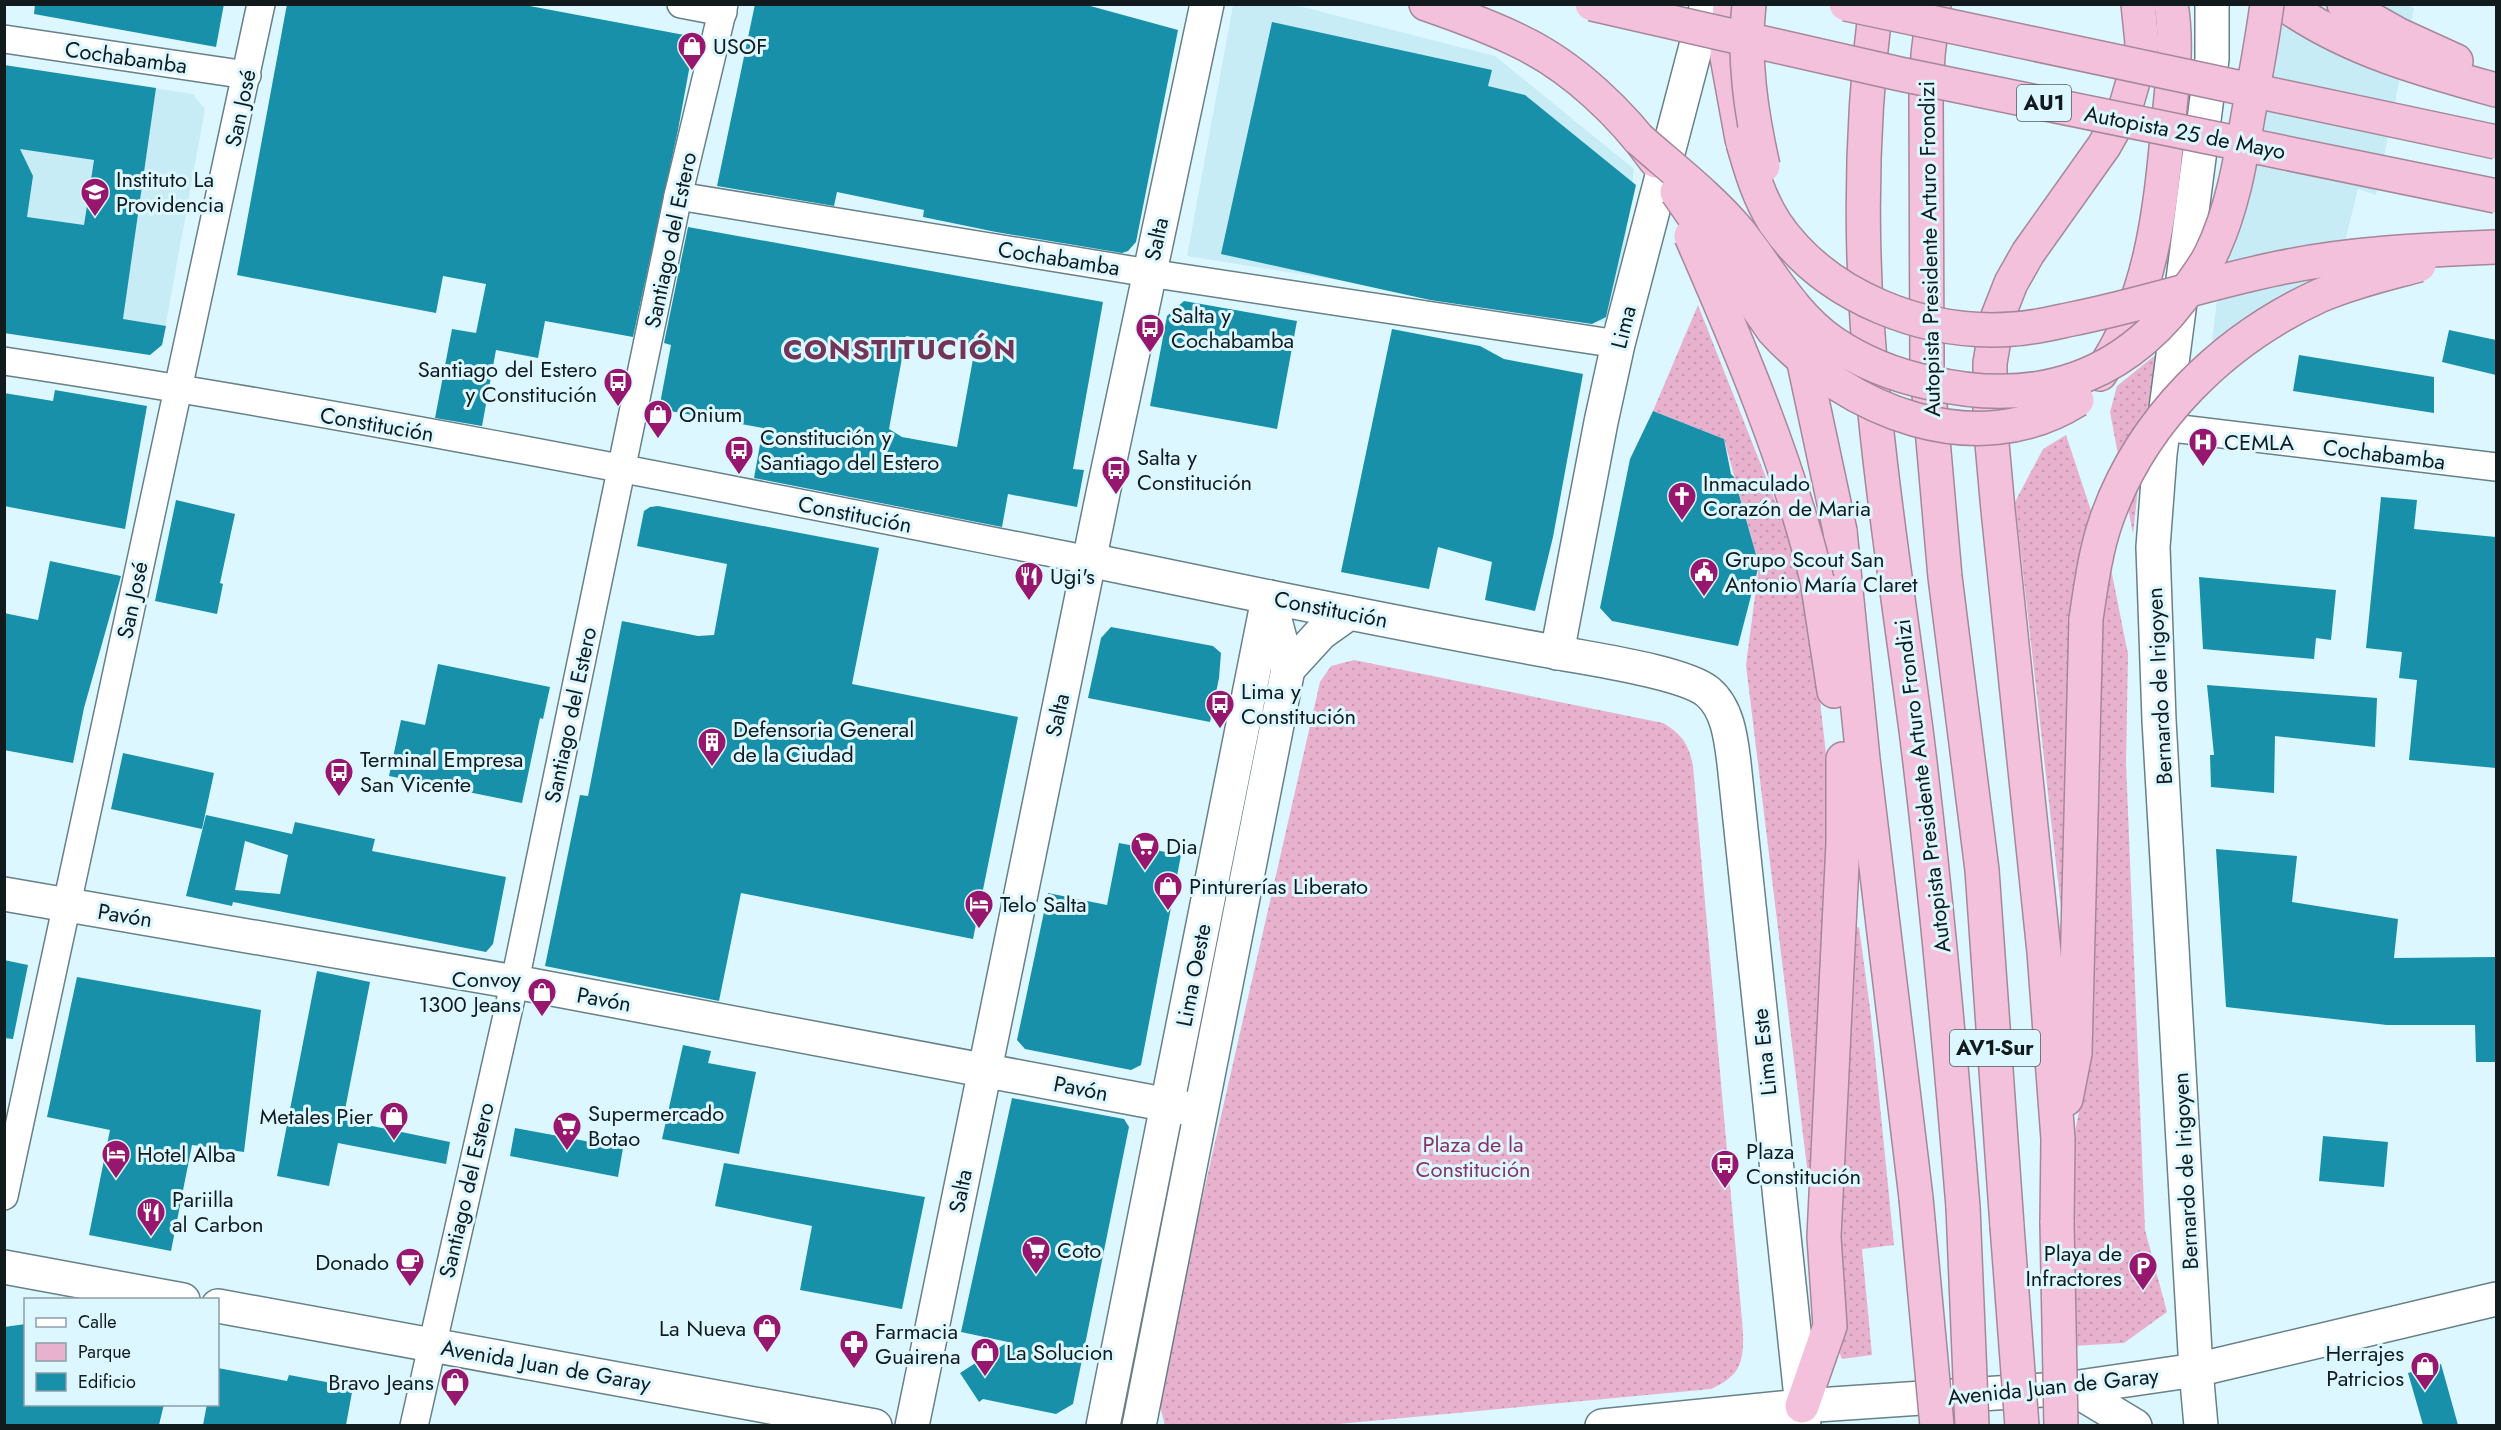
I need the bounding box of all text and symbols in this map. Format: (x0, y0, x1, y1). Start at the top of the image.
shop icon: USOF (676, 30, 708, 72)
place label: USOF (713, 30, 767, 62)
street label: Cochabamba (63, 33, 189, 81)
street label: San José (216, 66, 264, 150)
street label: Autopista Presidente Arturo Frondizi (1910, 81, 1948, 417)
road number: AU1 (2017, 85, 2071, 121)
street label: Autopista 25 de Mayo (2082, 97, 2288, 167)
street label: Santiago del Estero (636, 149, 704, 331)
place label: Instituto La Providencia (116, 163, 224, 220)
school or university icon: Instituto La Providencia (79, 176, 111, 218)
street label: Salta (1136, 214, 1176, 264)
street label: Cochabamba (996, 233, 1122, 283)
place label: Salta y Cochabamba (1171, 299, 1294, 356)
street label: Lima (1602, 302, 1644, 352)
bus stop icon: Salta y Cochabamba (1134, 312, 1166, 354)
district label: CONSTITUCIÓN (783, 329, 1017, 370)
place label: Santiago del Estero y Constitución (418, 353, 597, 410)
bus stop icon: Santiago del Estero y Constitución (602, 366, 634, 408)
street label: Constitución (318, 398, 436, 450)
shop icon: Onium (642, 398, 674, 440)
place label: Onium (679, 398, 742, 430)
place label: Constitución y Santiago del Estero (760, 421, 939, 478)
hospital icon: CEMLA (2187, 426, 2219, 468)
place label: CEMLA (2224, 426, 2295, 458)
street label: Cochabamba (2321, 431, 2447, 477)
bus stop icon: Constitución y Santiago del Estero (723, 434, 755, 476)
place label: Salta y Constitución (1137, 441, 1252, 498)
bus stop icon: Salta y Constitución (1100, 454, 1132, 496)
place label: Inmaculado Corazón de Maria (1703, 467, 1871, 524)
church icon: Inmaculado Corazón de Maria (1666, 480, 1698, 522)
street label: Constitución (795, 487, 915, 541)
place label: Grupo Scout San Antonio María Claret (1725, 543, 1918, 600)
public building icon: Grupo Scout San Antonio María Claret (1688, 556, 1720, 598)
street label: San José (108, 558, 156, 642)
restaurant icon: Ugi's (1013, 560, 1045, 602)
place label: Ugi's (1050, 560, 1095, 592)
street label: Constitución (1271, 582, 1391, 636)
street label: Bernardo de Irigoyen (2138, 587, 2180, 785)
street label: Autopista Presidente Arturo Frondizi (1886, 617, 1958, 955)
street label: Santiago del Estero (536, 624, 604, 806)
place label: Lima y Constitución (1241, 675, 1356, 732)
bus stop icon: Lima y Constitución (1204, 688, 1236, 730)
street label: Salta (1037, 690, 1077, 740)
place label: Defensoria General de la Ciudad (733, 713, 914, 770)
building icon: Defensoria General de la Ciudad (696, 726, 728, 768)
place label: Terminal Empresa San Vicente (360, 743, 523, 800)
bus stop icon: Terminal Empresa San Vicente (323, 756, 355, 798)
supermarket icon: Dia (1129, 830, 1161, 872)
place label: Dia (1166, 830, 1197, 862)
shop icon: Pinturerías Liberato (1152, 870, 1184, 912)
place label: Pinturerías Liberato (1189, 870, 1368, 902)
hotel icon: Telo Salta (963, 888, 995, 930)
place label: Telo Salta (1000, 888, 1087, 920)
street label: Pavón (95, 895, 155, 935)
street label: Lima Oeste (1167, 921, 1219, 1029)
place label: Convoy 1300 Jeans (418, 963, 521, 1020)
shop icon: Convoy 1300 Jeans (526, 976, 558, 1018)
street label: Pavón (574, 978, 634, 1020)
street label: Lima Este (1744, 1007, 1784, 1097)
road number: AV1-Sur (1950, 1030, 2040, 1066)
street label: Pavón (1051, 1067, 1111, 1109)
street label: Bernardo de Irigoyen (2164, 1072, 2206, 1270)
place label: Supermercado Botao (588, 1097, 724, 1154)
street label: Santiago del Estero (430, 1099, 502, 1281)
place label: Metales Pier (259, 1100, 373, 1132)
shop icon: Metales Pier (378, 1100, 410, 1142)
supermarket icon: Supermercado Botao (551, 1110, 583, 1152)
park label: Plaza de la Constitución (1415, 1128, 1531, 1185)
place label: Plaza Constitución (1746, 1135, 1861, 1192)
hotel icon: Hotel Alba (100, 1138, 132, 1180)
place label: Hotel Alba (137, 1138, 236, 1170)
bus stop icon: Plaza Constitución (1709, 1148, 1741, 1190)
street label: Salta (940, 1167, 980, 1215)
place label: Pariilla al Carbon (172, 1183, 264, 1240)
restaurant icon: Pariilla al Carbon (135, 1196, 167, 1238)
supermarket icon: Coto (1020, 1234, 1052, 1276)
place label: Coto (1057, 1234, 1101, 1266)
place label: Playa de Infractores (2025, 1237, 2122, 1294)
place label: Donado (315, 1246, 389, 1278)
cafe icon: Donado (394, 1246, 426, 1288)
parking icon: Playa de Infractores (2127, 1250, 2159, 1292)
legend (24, 1298, 219, 1406)
text: Calle (78, 1309, 117, 1335)
place label: La Nueva (659, 1312, 746, 1344)
shop icon: La Nueva (751, 1312, 783, 1354)
place label: Farmacia Guairena (875, 1315, 961, 1372)
pharmacy icon: Farmacia Guairena (838, 1328, 870, 1370)
street label: Avenida Juan de Garay (439, 1331, 654, 1399)
shop icon: La Solucion (969, 1336, 1001, 1378)
place label: La Solucion (1006, 1336, 1114, 1368)
place label: Herrajes Patricios (2326, 1337, 2404, 1394)
text: Parque (78, 1339, 131, 1365)
shop icon: Herrajes Patricios (2409, 1350, 2441, 1392)
street label: Avenida Juan de Garay (1946, 1359, 2161, 1413)
place label: Bravo Jeans (328, 1366, 434, 1398)
shop icon: Bravo Jeans (439, 1366, 471, 1408)
text: Edificio (78, 1369, 136, 1395)

